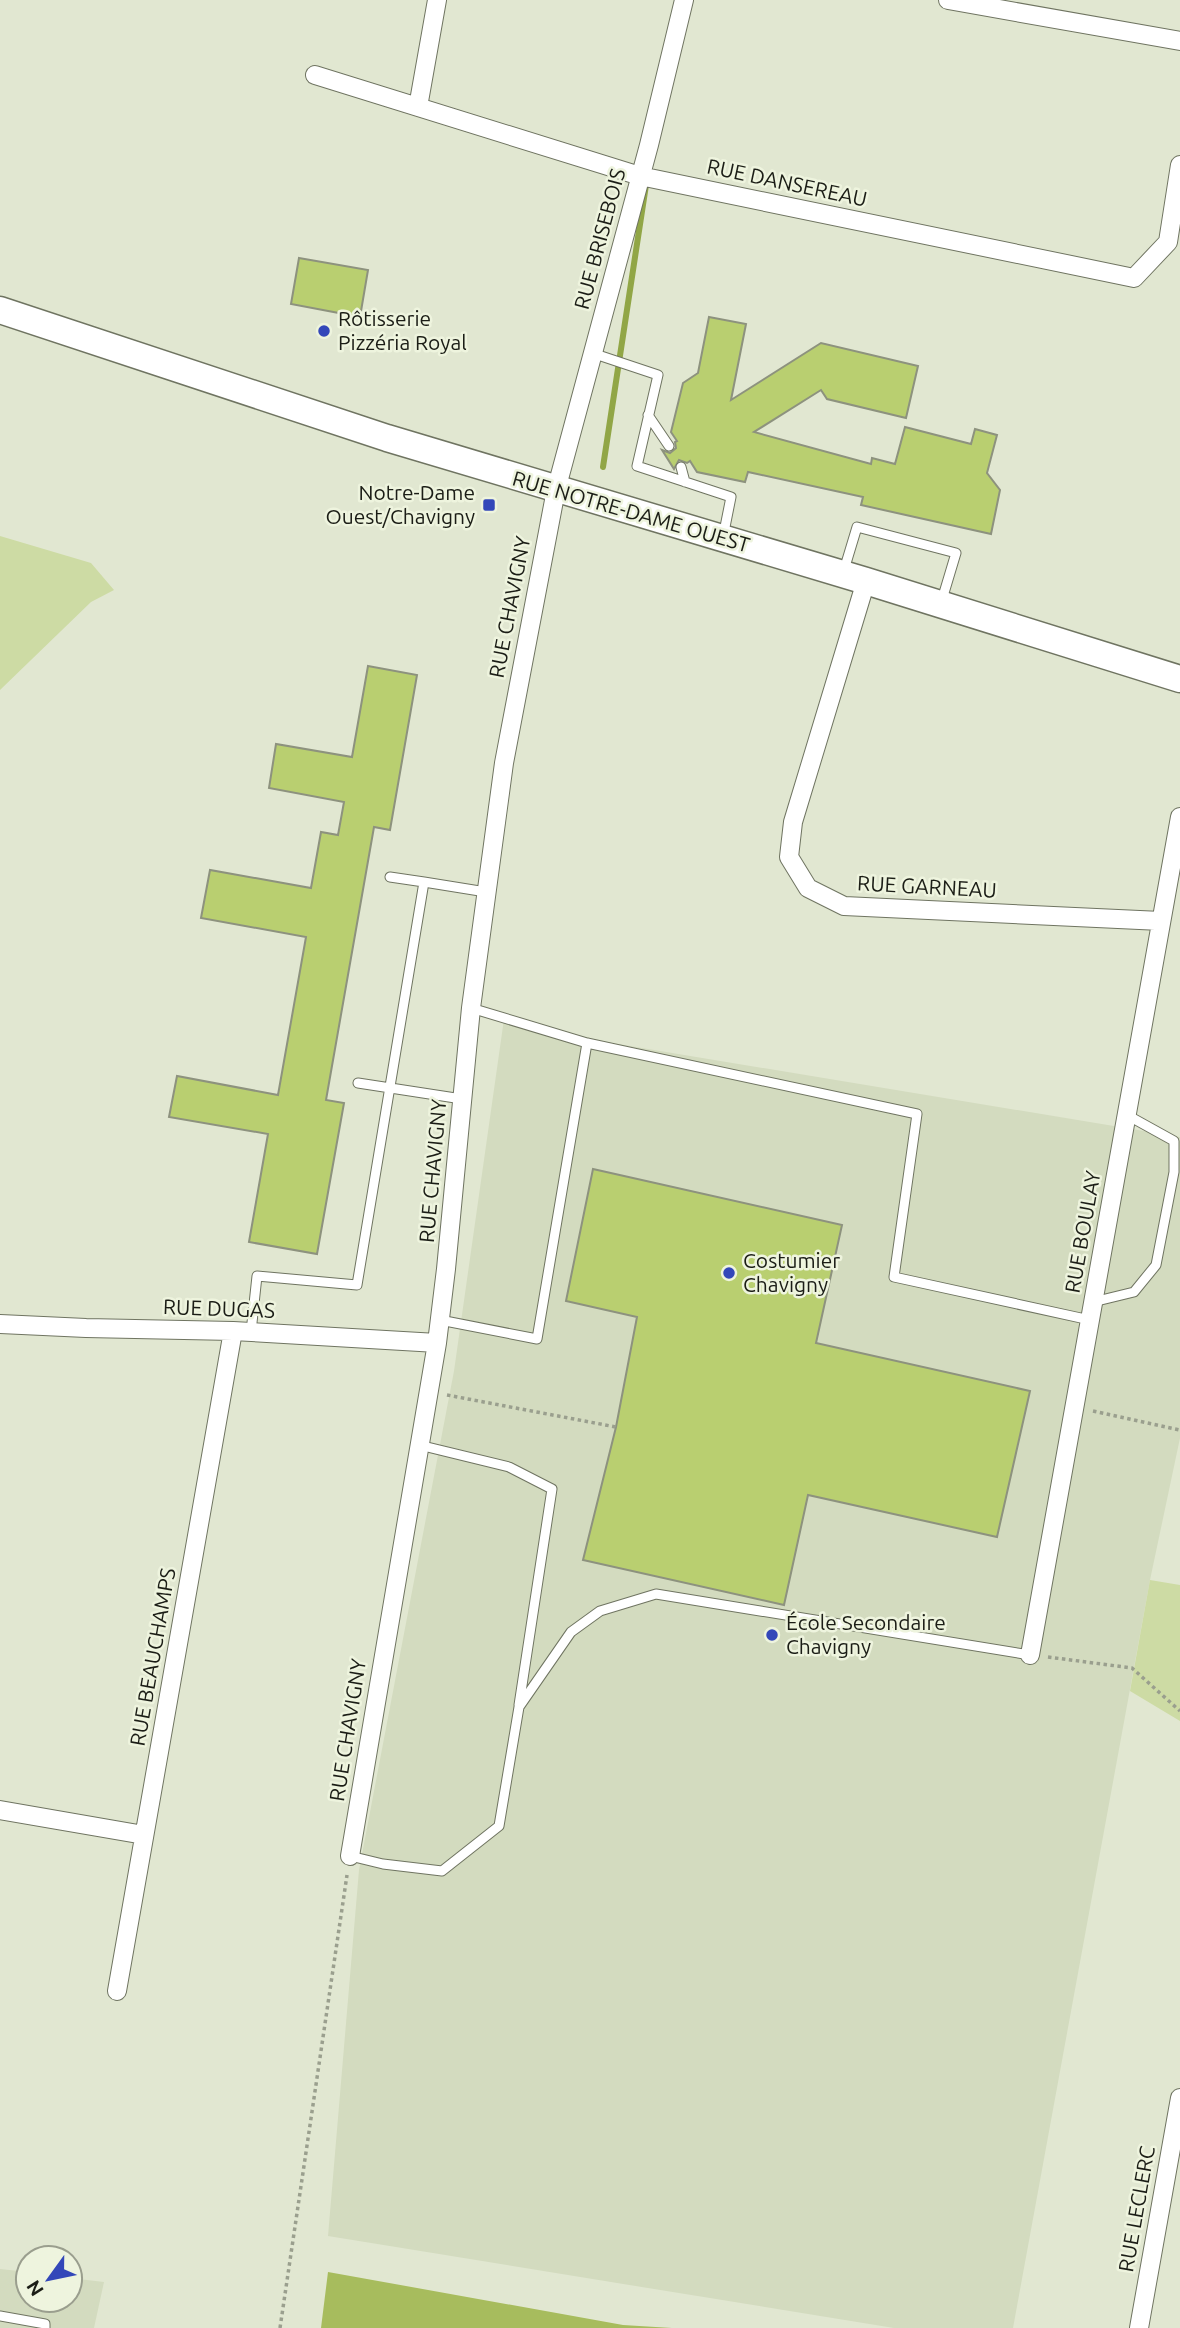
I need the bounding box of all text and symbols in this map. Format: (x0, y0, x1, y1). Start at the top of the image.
street label: RUE DANSEREAU (705, 153, 870, 211)
street label: RUE BRISEBOIS (569, 166, 629, 312)
place label: Rôtisserie Pizzéria Royal (338, 306, 467, 354)
marker: Rôtisserie Pizzéria Royal (316, 323, 332, 339)
street label: RUE NOTRE-DAME OUEST (510, 466, 753, 557)
place label: Notre-Dame Ouest/Chavigny (325, 480, 475, 528)
marker: Notre-Dame Ouest/Chavigny (481, 497, 497, 513)
street label: RUE CHAVIGNY (484, 534, 535, 680)
street label: RUE GARNEAU (857, 870, 997, 902)
street label: RUE CHAVIGNY (414, 1098, 450, 1244)
street label: RUE BOULAY (1059, 1169, 1105, 1295)
place label: Costumier Chavigny (743, 1248, 840, 1296)
marker: Costumier Chavigny (721, 1265, 737, 1281)
street label: RUE DUGAS (163, 1294, 275, 1322)
street label: RUE BEAUCHAMPS (125, 1566, 179, 1748)
place label: École Secondaire Chavigny (786, 1610, 946, 1658)
marker: École Secondaire Chavigny (764, 1627, 780, 1643)
street label: RUE CHAVIGNY (324, 1657, 370, 1803)
street label: RUE LECLERC (1113, 2144, 1159, 2274)
north arrow (14, 2244, 84, 2314)
text: N (22, 2276, 48, 2300)

